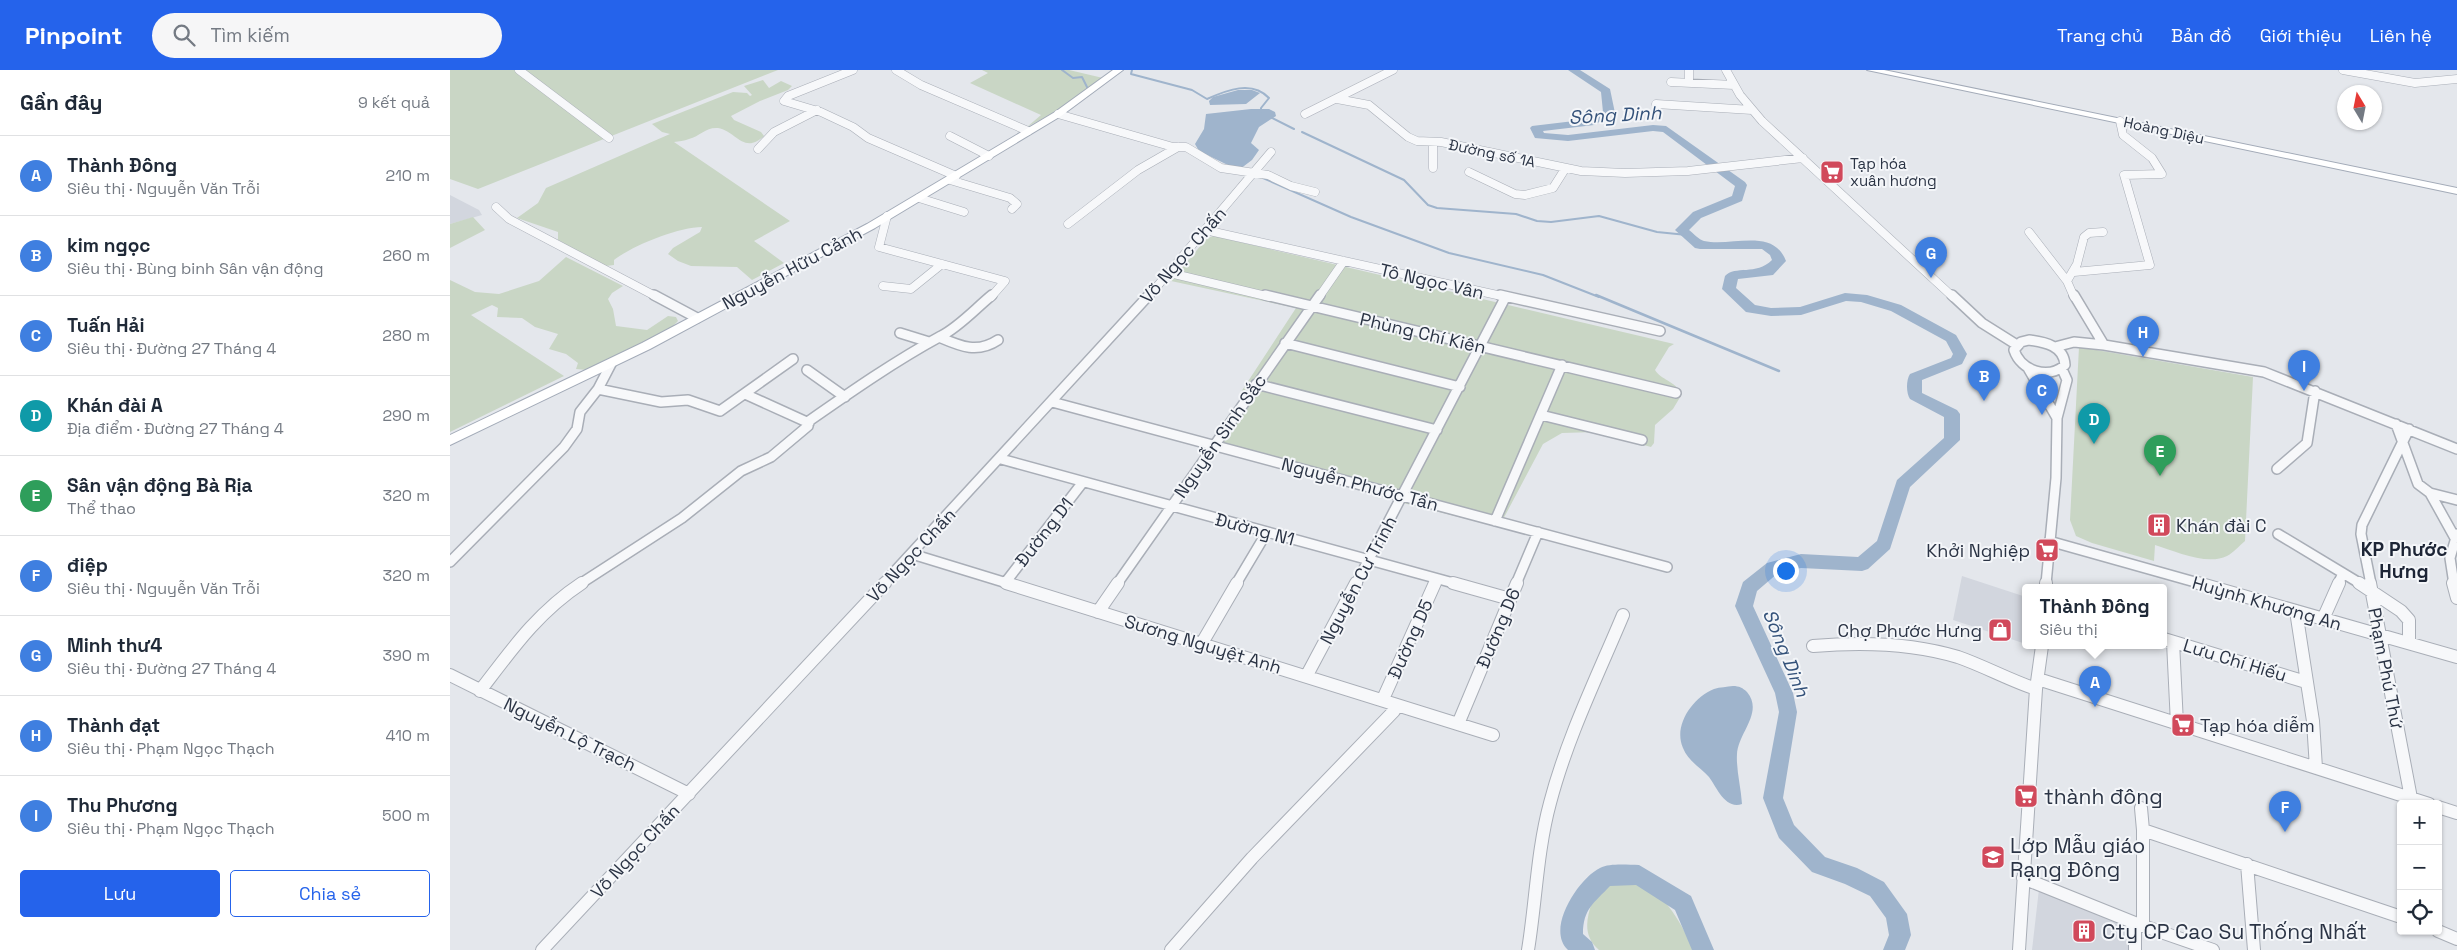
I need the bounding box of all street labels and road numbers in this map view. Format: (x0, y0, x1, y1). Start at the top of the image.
street label: Hoàng Diệu (2122, 112, 2206, 148)
street label: Đường số 1A (1447, 135, 1538, 172)
street label: Võ Ngọc Chấn (1135, 202, 1231, 308)
street label: Nguyễn Hữu Cảnh (718, 221, 866, 315)
street label: Tô Ngọc Vân (1378, 258, 1486, 304)
street label: Phùng Chí Kiên (1358, 307, 1488, 359)
street label: Nguyễn Sinh Sắc (1169, 370, 1271, 502)
street label: Nguyễn Phước Tần (1279, 452, 1441, 516)
street label: Đường D1 (1010, 493, 1078, 571)
street label: Võ Ngọc Chấn (862, 503, 960, 607)
street label: Đường N1 (1213, 507, 1297, 551)
street label: Nguyễn Cư Trinh (1315, 512, 1401, 648)
street label: Huỳnh Khương An (2190, 571, 2344, 635)
street label: Đường D6 (1471, 584, 1525, 672)
street label: Đường D5 (1382, 596, 1438, 682)
street label: Phạm Phú Thứ (2363, 606, 2409, 730)
street label: Sương Nguyệt Anh (1122, 609, 1284, 679)
street label: Lưu Chí Hiếu (2181, 633, 2289, 687)
street label: Nguyễn Lộ Trạch (500, 692, 640, 776)
street label: Võ Ngọc Chấn (586, 799, 684, 903)

